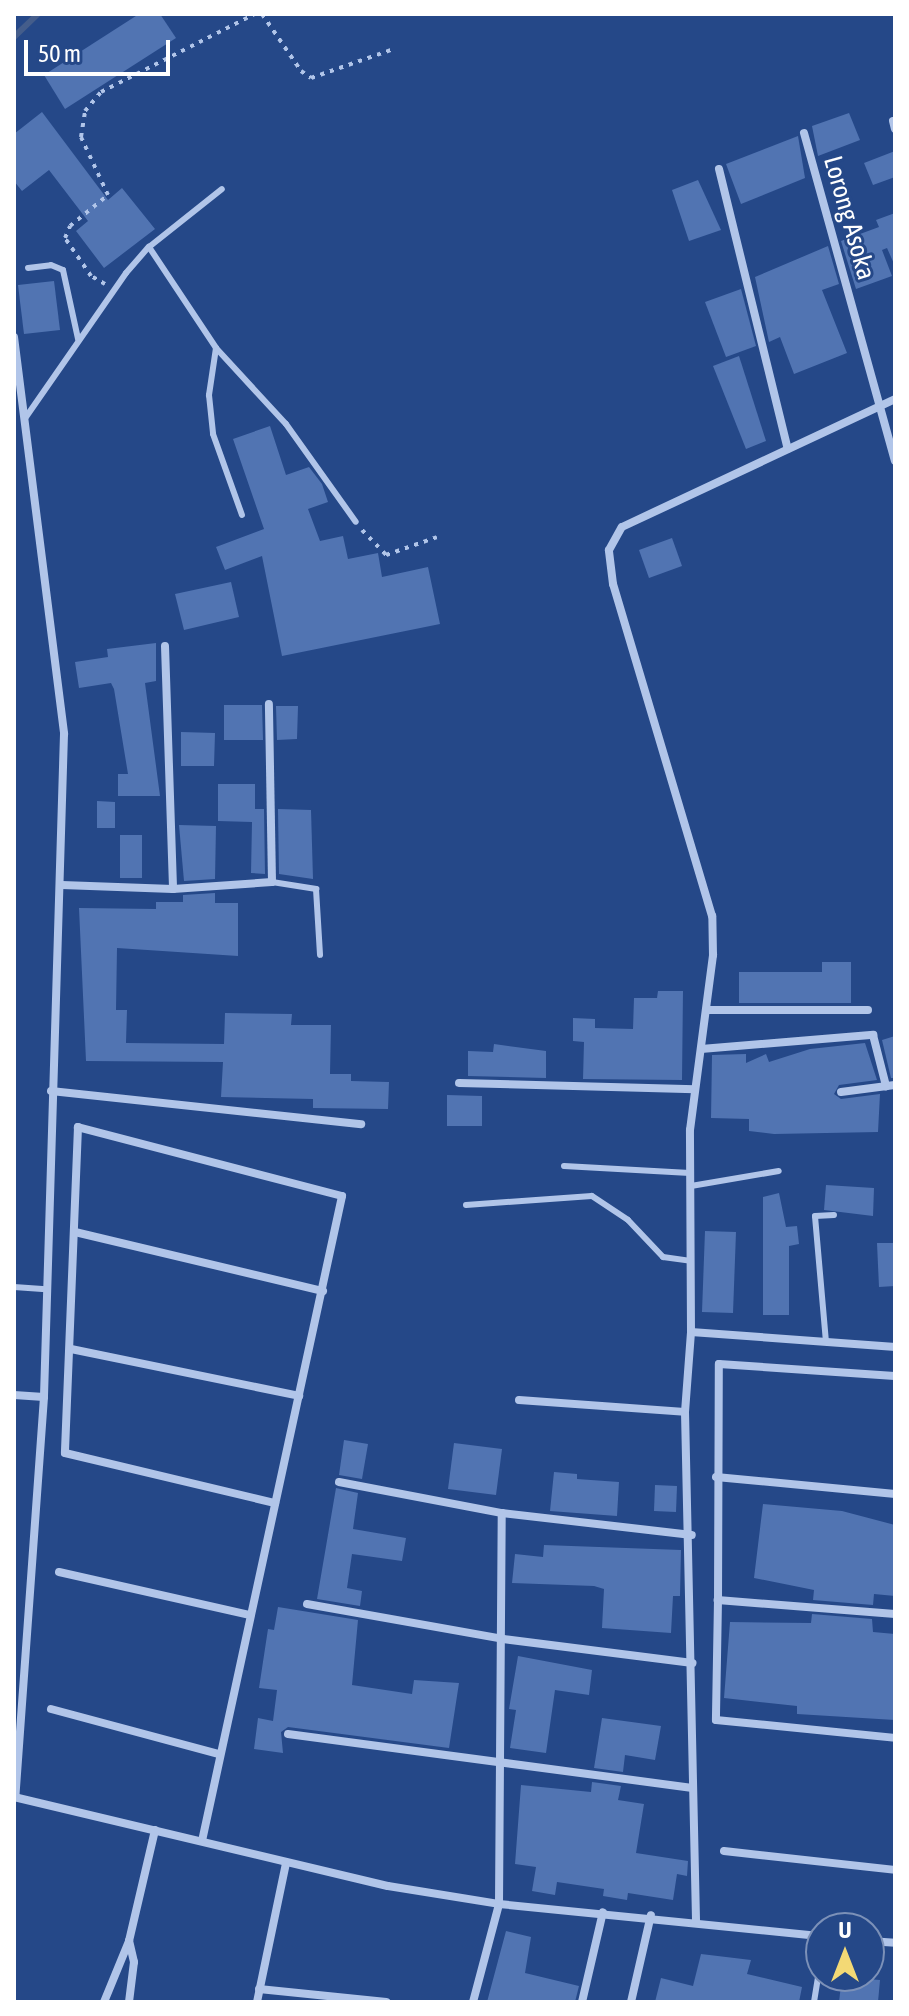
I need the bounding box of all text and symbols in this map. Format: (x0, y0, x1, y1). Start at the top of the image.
scale bar (28, 24, 174, 74)
text: 50 m (38, 40, 81, 67)
street label: Lorong Asoka (816, 153, 882, 283)
north arrow (805, 1912, 885, 1992)
text: U (839, 1917, 851, 1943)

